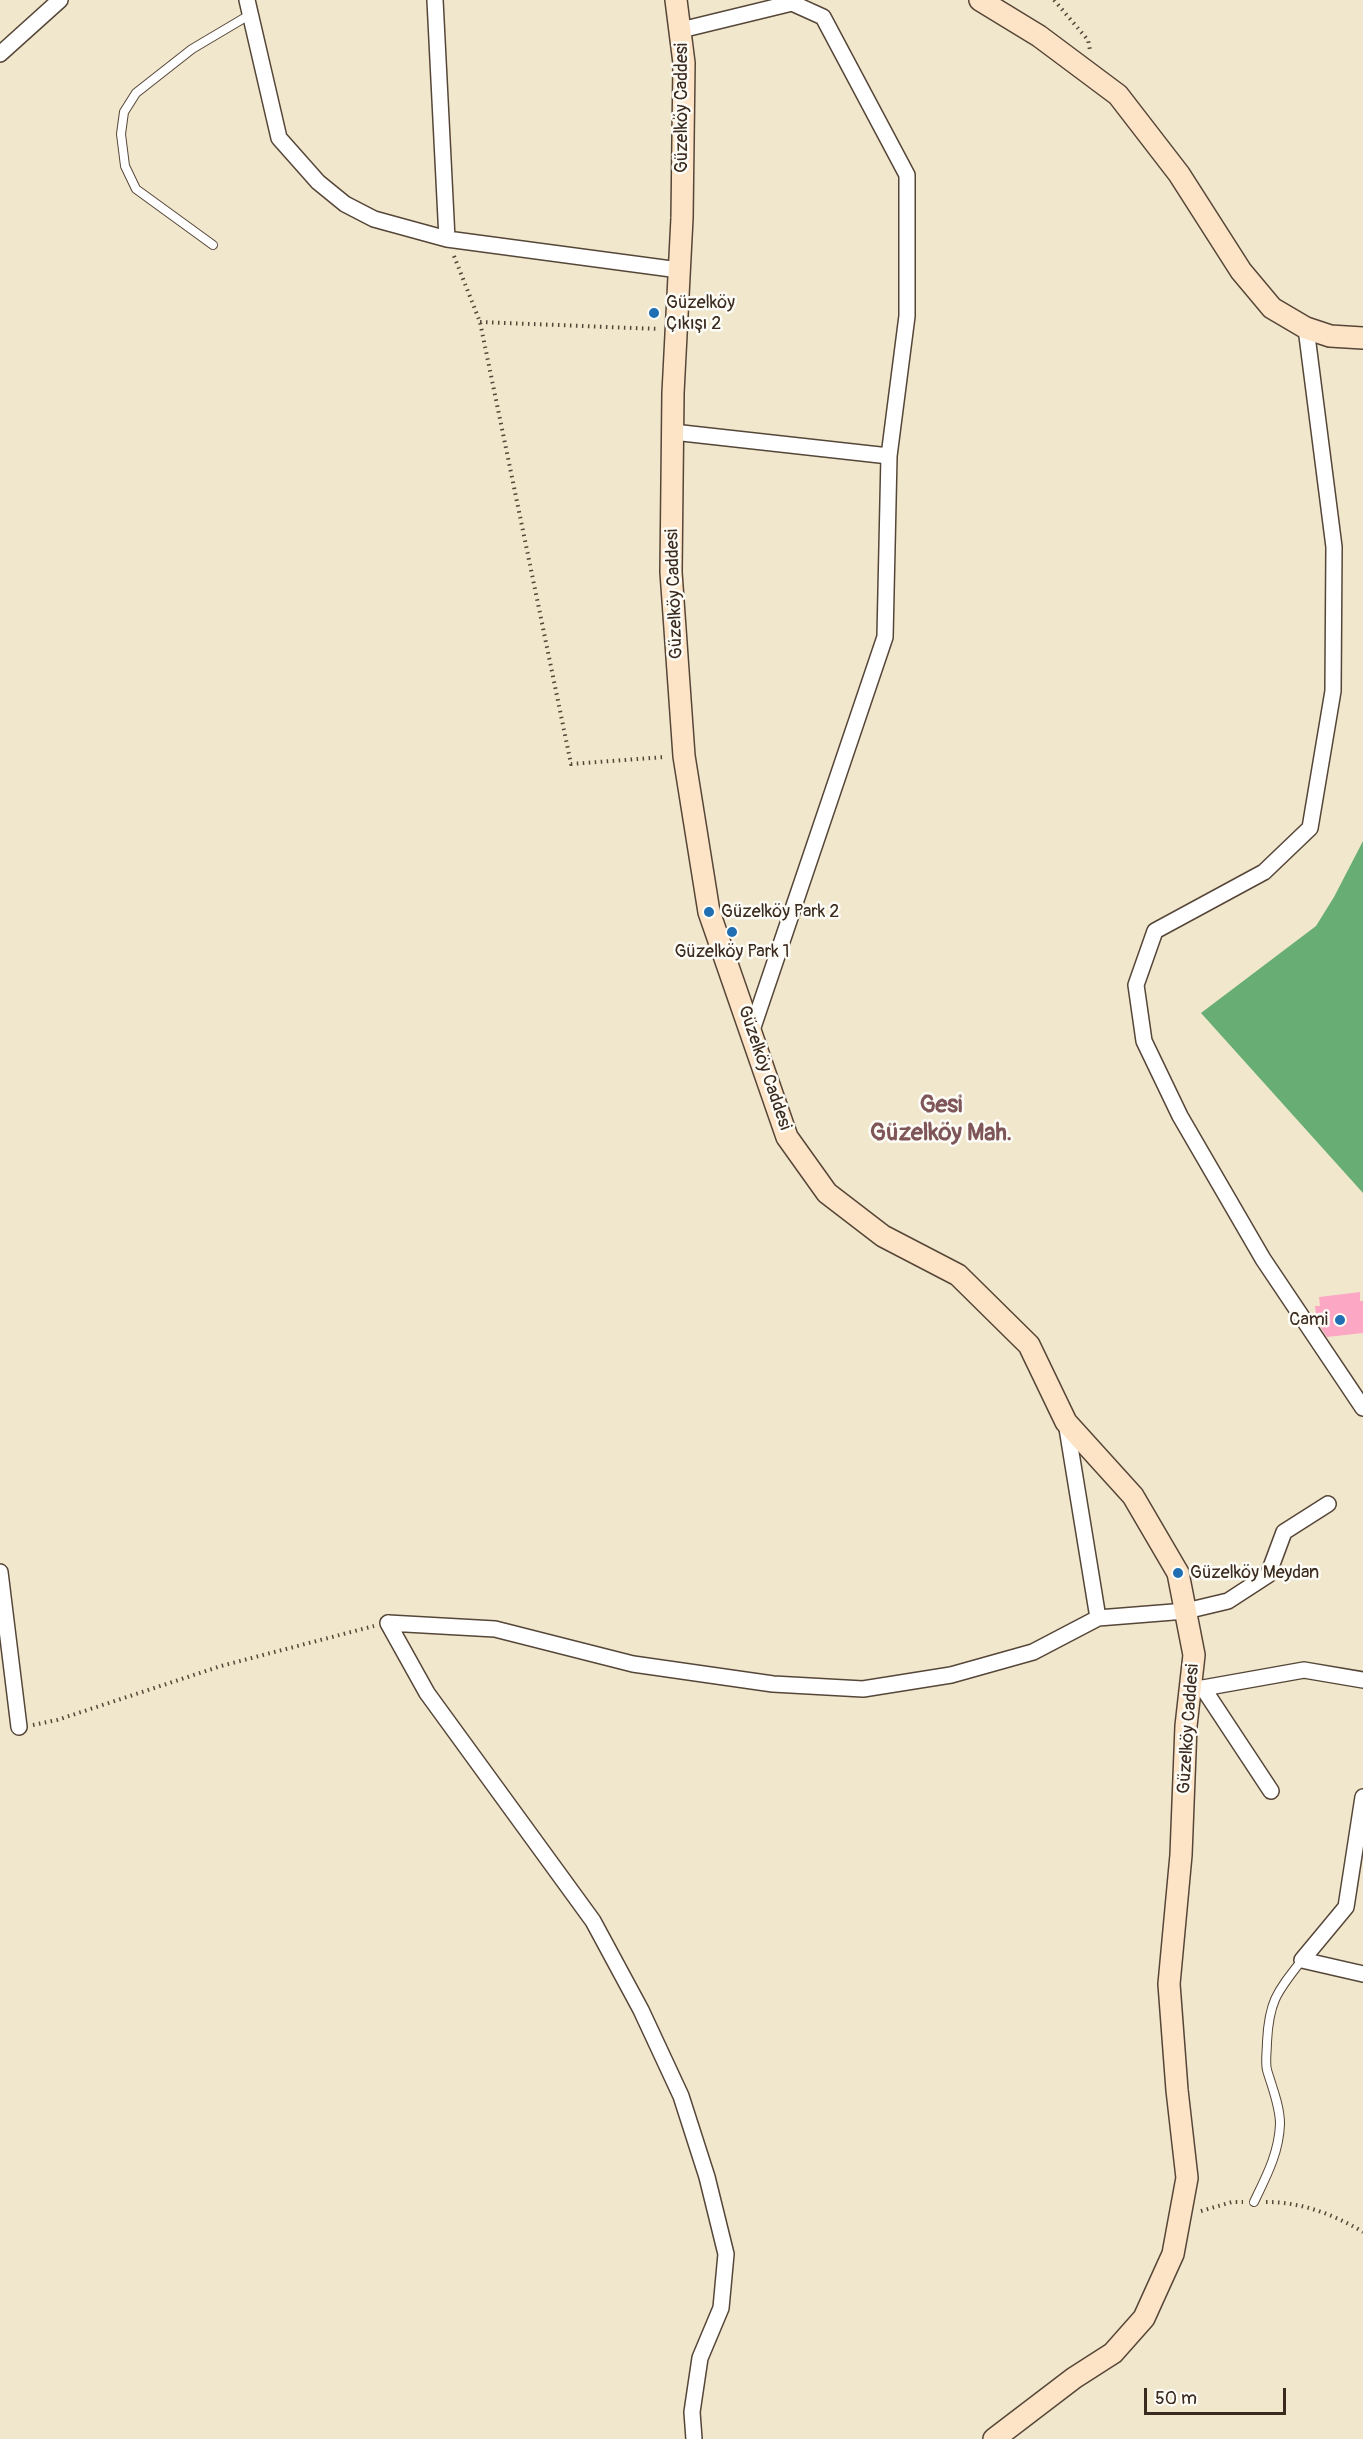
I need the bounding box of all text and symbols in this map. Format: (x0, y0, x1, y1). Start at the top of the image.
street label: Güzelköy Caddesi (671, 43, 693, 173)
place label: Güzelköy Çıkışı 2 (666, 292, 735, 334)
marker: Güzelköy Çıkışı 2 (647, 306, 661, 320)
street label: Güzelköy Caddesi (662, 529, 688, 659)
place label: Güzelköy Park 2 (721, 901, 839, 923)
marker: Güzelköy Park 2 (702, 905, 716, 919)
marker: Güzelköy Park 1 (725, 925, 739, 939)
place label: Güzelköy Park 1 (674, 941, 790, 963)
street label: Güzelköy Caddesi (733, 1003, 795, 1133)
district label: Gesi Güzelköy Mah. (870, 1092, 1012, 1148)
place label: Cami (1289, 1309, 1328, 1331)
marker: Cami (1333, 1313, 1347, 1327)
place label: Güzelköy Meydan (1190, 1562, 1319, 1584)
marker: Güzelköy Meydan (1171, 1566, 1185, 1580)
street label: Güzelköy Caddesi (1174, 1663, 1204, 1795)
scale bar (1147, 2376, 1290, 2414)
text: 50 m (1155, 2387, 1197, 2410)

